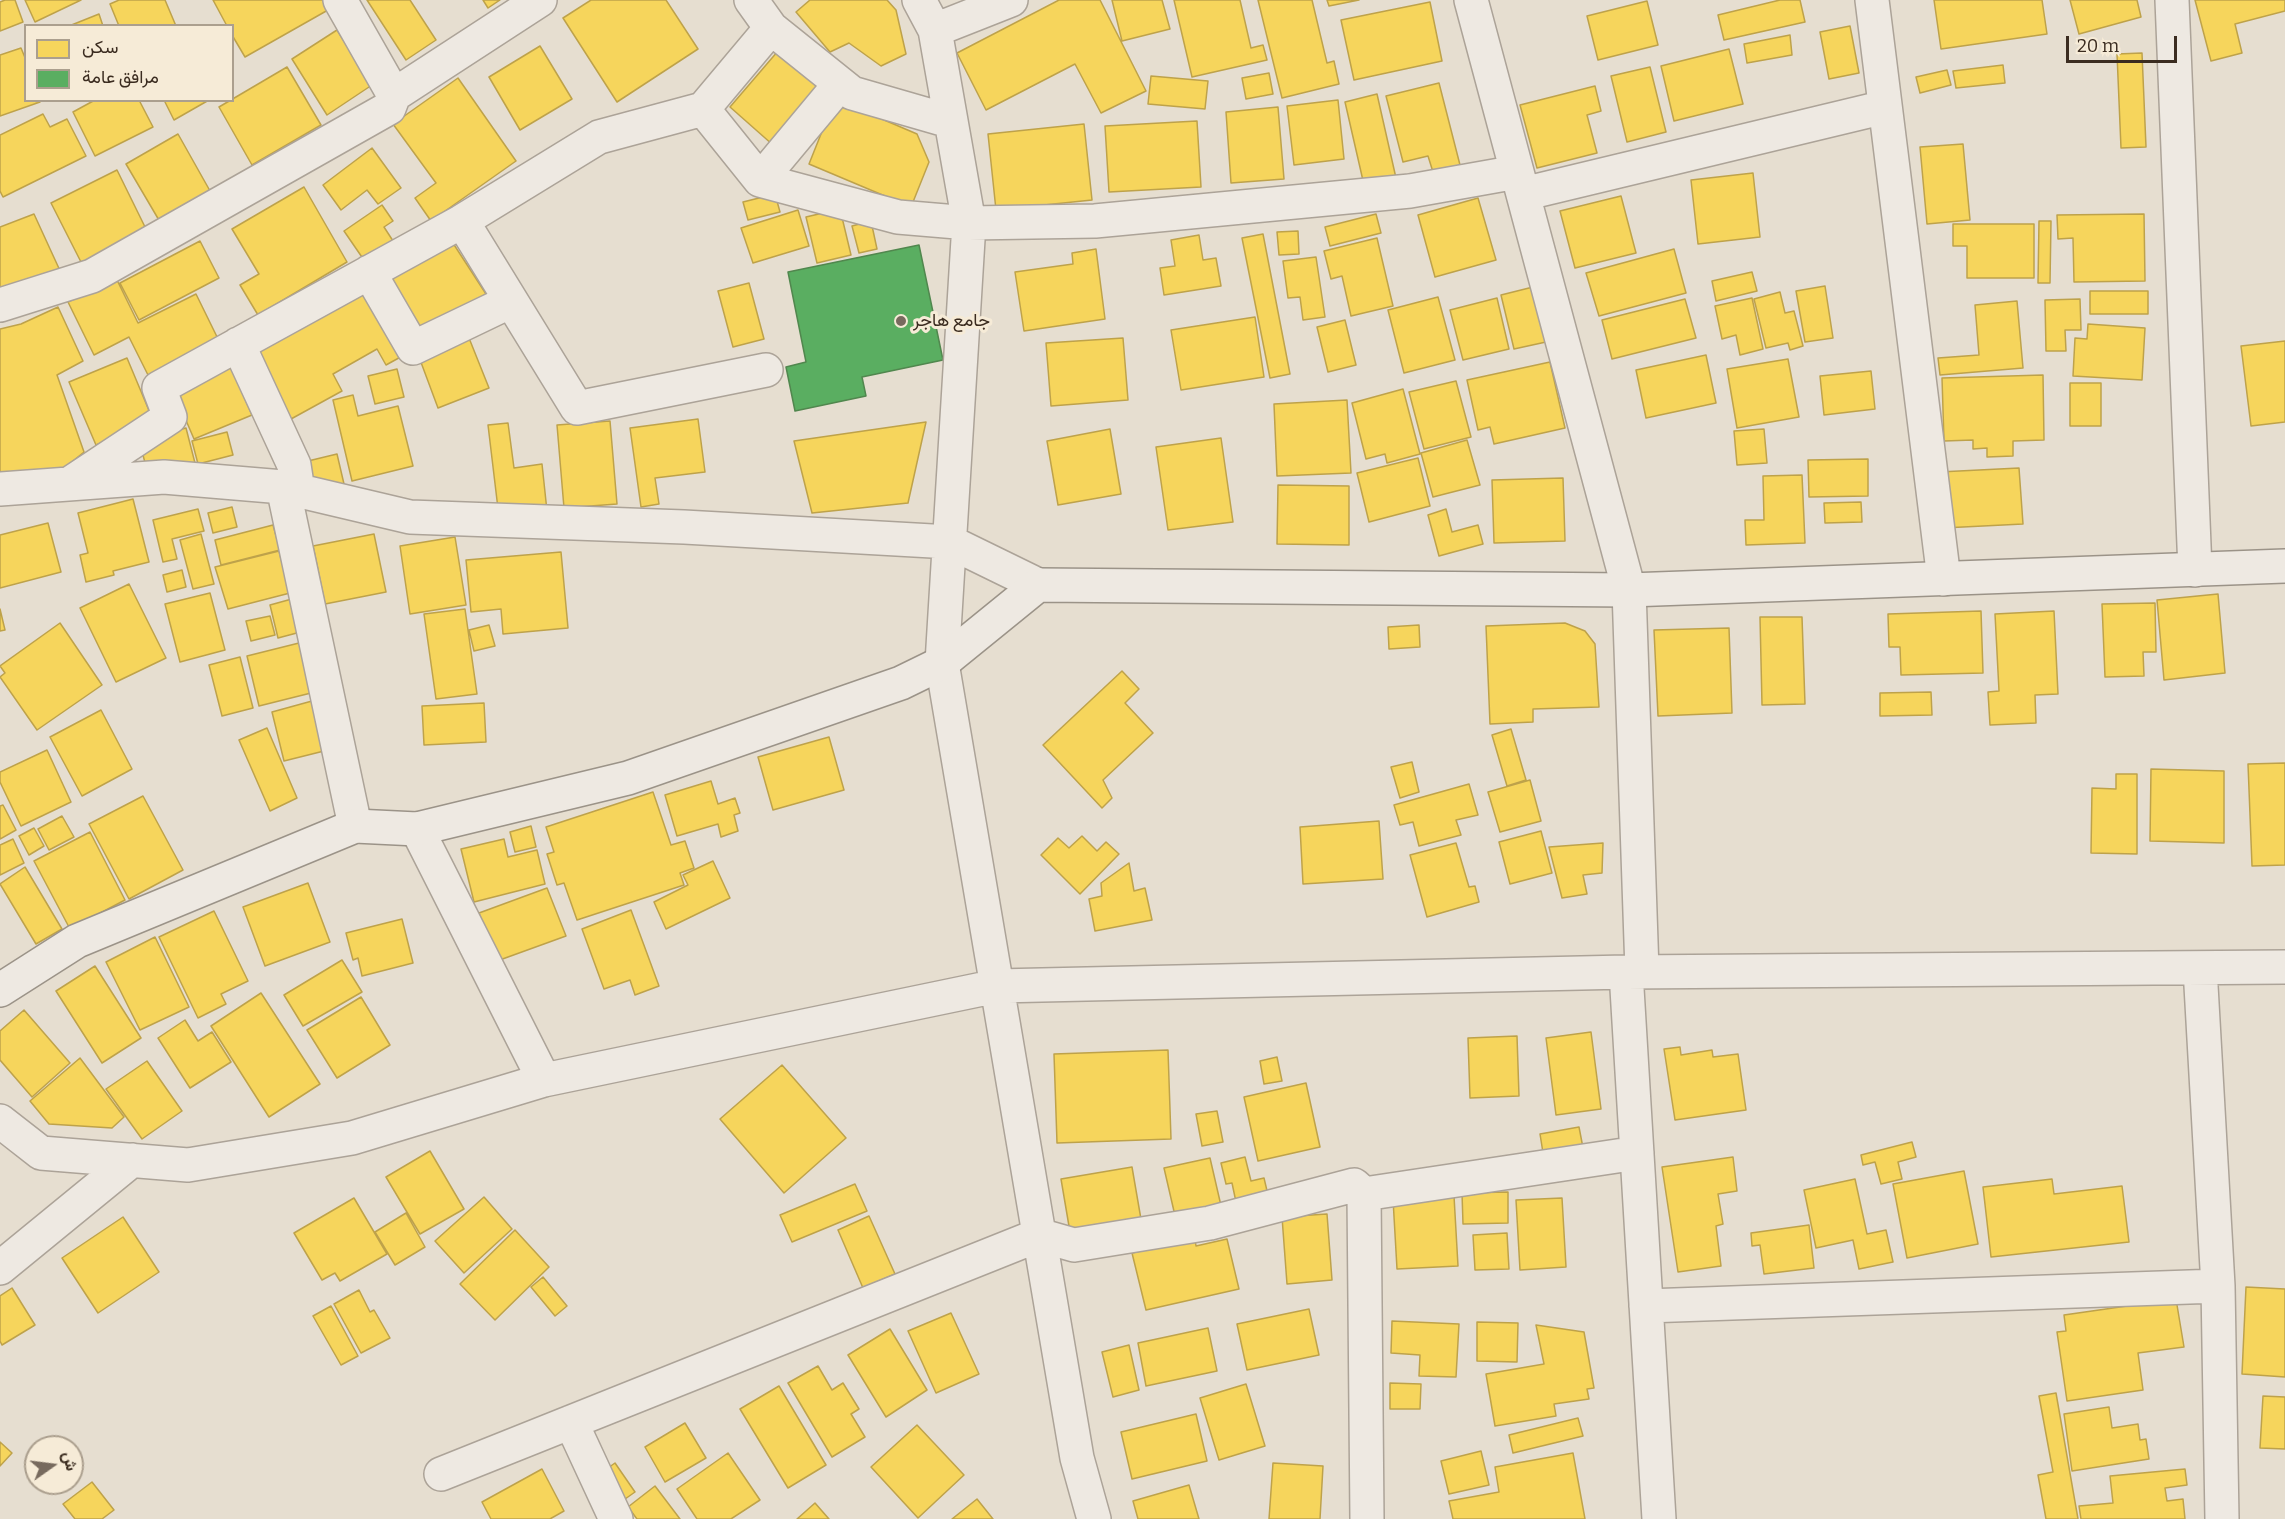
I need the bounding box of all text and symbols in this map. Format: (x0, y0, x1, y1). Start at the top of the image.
legend (24, 24, 234, 102)
scale bar (2069, 24, 2180, 62)
text: 20 m (2077, 35, 2119, 57)
text: سكن (82, 36, 118, 58)
text: مرافق عامة (82, 66, 159, 88)
place label: جامع هاجر (913, 310, 990, 332)
marker: جامع هاجر (894, 314, 908, 328)
north arrow (24, 1435, 84, 1495)
text: ش (58, 1449, 82, 1473)

